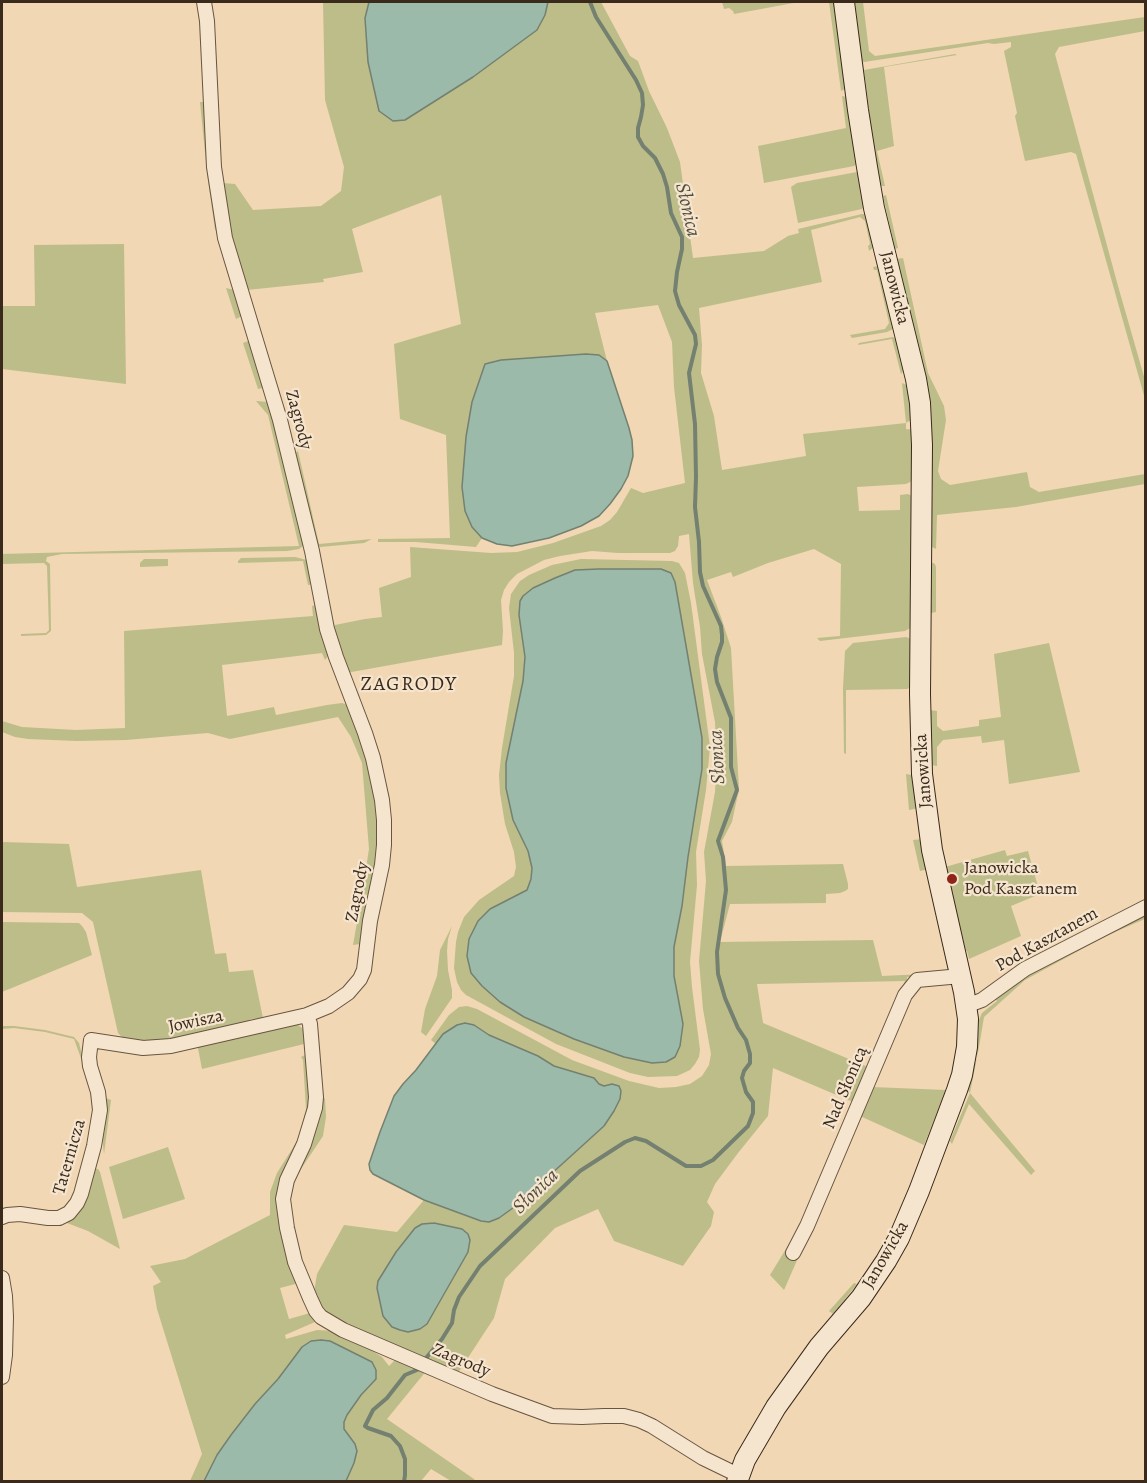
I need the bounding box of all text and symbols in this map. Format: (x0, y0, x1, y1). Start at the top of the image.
water label: Słonica (669, 181, 705, 239)
street label: Janowicka (874, 249, 914, 327)
street label: Zagrody (280, 388, 316, 452)
district label: ZAGRODY (361, 673, 457, 697)
water label: Słonica (705, 729, 731, 785)
street label: Janowicka (911, 733, 937, 809)
place label: Janowicka Pod Kasztanem (964, 858, 1078, 900)
street label: Zagrody (342, 860, 374, 924)
marker: Janowicka Pod Kasztanem (945, 872, 959, 886)
street label: Pod Kasztanem (992, 903, 1102, 977)
street label: Jowisza (167, 1006, 225, 1038)
street label: Nad Słonicą (819, 1043, 873, 1133)
street label: Taternicza (49, 1117, 91, 1197)
water label: Słonica (508, 1164, 564, 1220)
street label: Janowicka (858, 1217, 914, 1293)
street label: Zagrody (429, 1339, 493, 1383)

